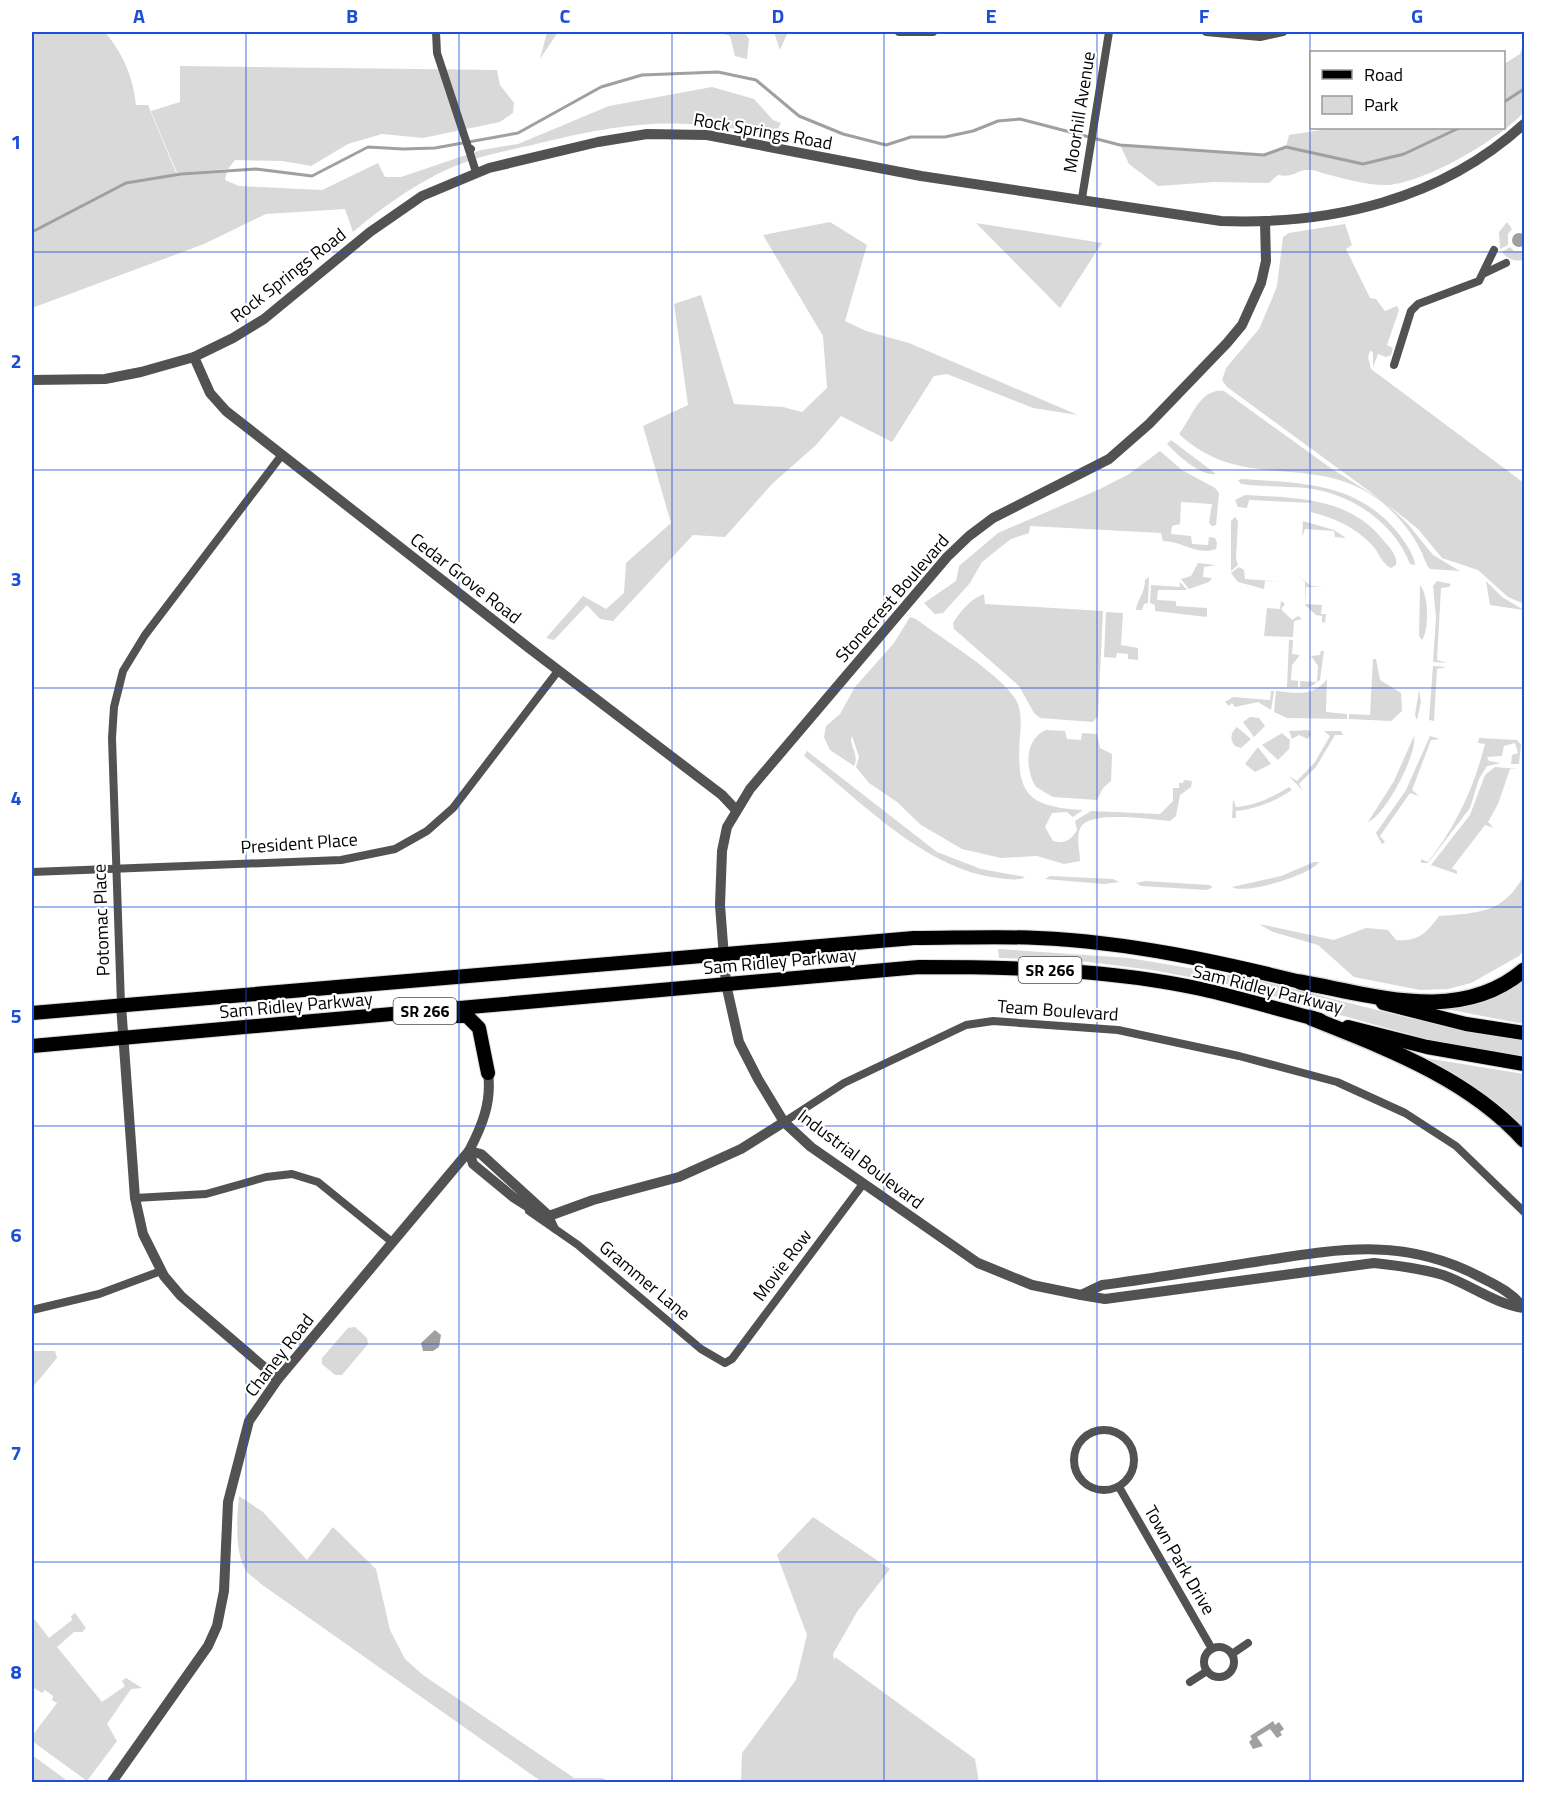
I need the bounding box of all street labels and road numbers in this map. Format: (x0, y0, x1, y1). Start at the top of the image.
street label: Moorhill Avenue (1056, 49, 1102, 175)
street label: Rock Springs Road (691, 106, 835, 156)
street label: Rock Springs Road (224, 221, 352, 329)
street label: Cedar Grove Road (405, 526, 527, 630)
street label: Stonecrest Boulevard (829, 528, 955, 668)
street label: President Place (240, 825, 358, 861)
street label: Potomac Place (86, 863, 116, 977)
street label: Sam Ridley Parkway (702, 941, 858, 981)
road number: SR 266 (1018, 957, 1082, 983)
street label: Sam Ridley Parkway (1190, 957, 1346, 1021)
street label: Sam Ridley Parkway (218, 985, 374, 1025)
street label: Team Boulevard (997, 992, 1119, 1028)
road number: SR 266 (394, 998, 456, 1024)
street label: Industrial Boulevard (792, 1103, 930, 1215)
street label: Movie Row (746, 1223, 818, 1307)
street label: Grammer Lane (593, 1234, 697, 1326)
street label: Chaney Road (238, 1308, 320, 1402)
street label: Town Park Drive (1138, 1500, 1222, 1620)

